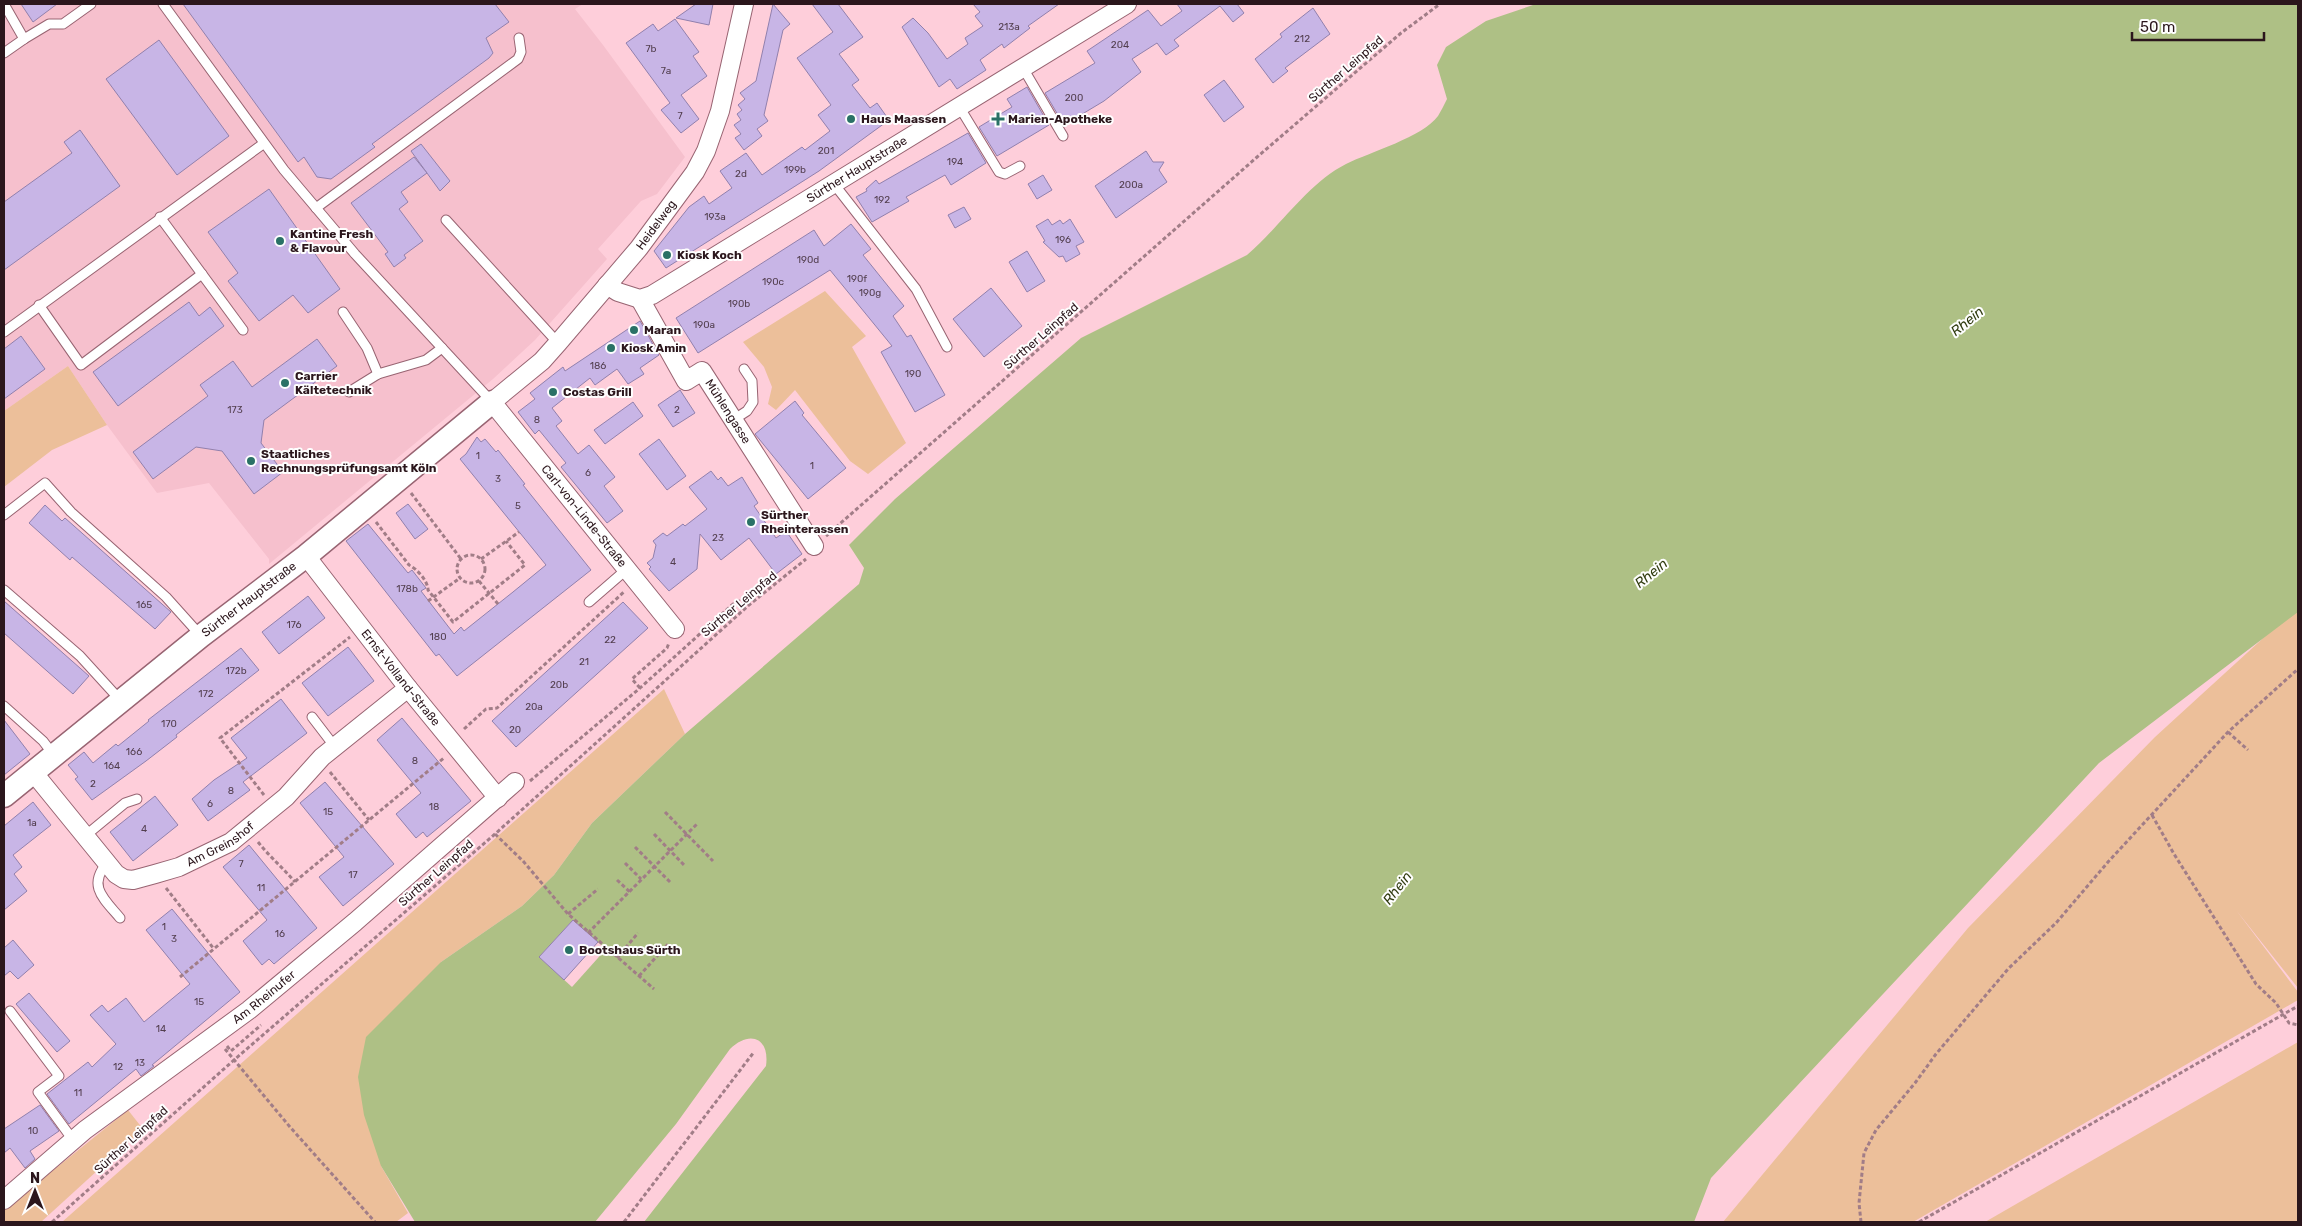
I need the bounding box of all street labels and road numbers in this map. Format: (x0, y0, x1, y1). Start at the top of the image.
street label: Sürther Leinpfad (1306, 33, 1386, 105)
street label: Sürther Hauptstraße (804, 133, 910, 206)
street label: Heidelweg (633, 197, 679, 252)
street label: Sürther Leinpfad (1001, 300, 1081, 372)
street label: Mühlengasse (702, 377, 754, 447)
street label: Carl-von-Linde-Straße (538, 462, 630, 570)
street label: Sürther Hauptstraße (199, 559, 299, 640)
street label: Sürther Leinpfad (698, 568, 780, 640)
street label: Ernst-Volland-Straße (358, 627, 443, 729)
street label: Am Greinshof (184, 819, 257, 869)
street label: Sürther Leinpfad (396, 837, 476, 909)
street label: Am Rheinufer (230, 967, 299, 1027)
street label: Sürther Leinpfad (91, 1103, 171, 1177)

